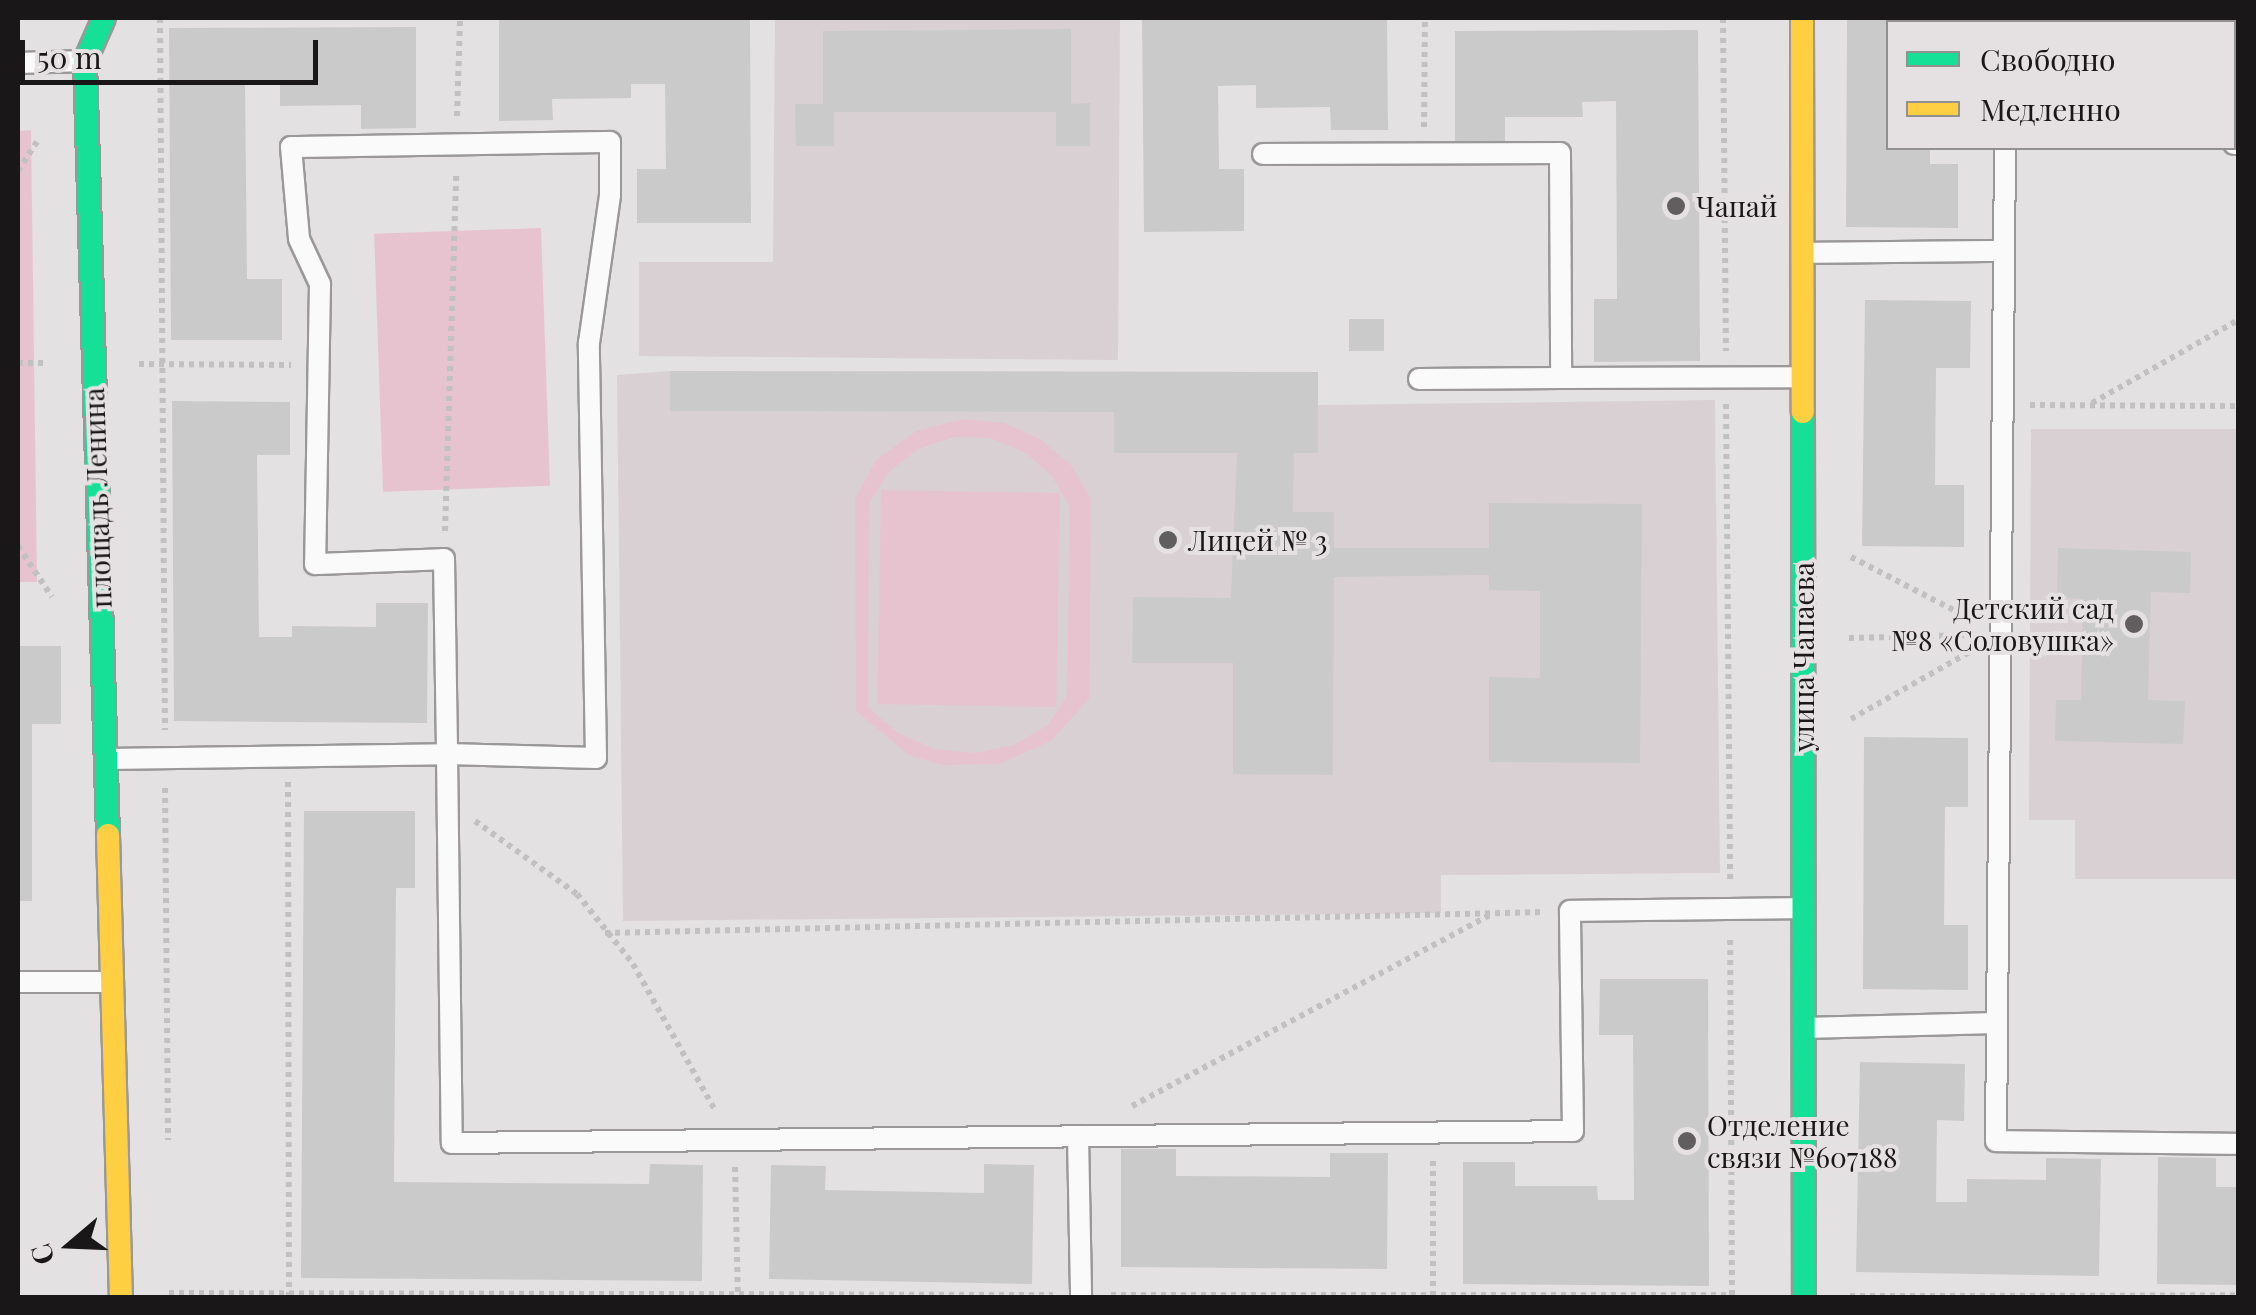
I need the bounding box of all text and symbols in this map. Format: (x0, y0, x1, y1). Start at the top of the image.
scale bar (25, 20, 322, 82)
legend (1886, 20, 2236, 150)
text: 50 m (37, 37, 102, 77)
text: Свободно (1980, 39, 2115, 79)
text: Медленно (1980, 89, 2121, 129)
place label: Чапай (1696, 189, 1777, 223)
marker: Чапай (1665, 195, 1687, 217)
street label: площадь Ленина (76, 387, 118, 609)
place label: Лицей № 3 (1188, 523, 1327, 557)
marker: Лицей № 3 (1157, 529, 1179, 551)
street label: улица Чапаева (1786, 562, 1820, 752)
place label: Детский сад №8 «Соловушка» (1891, 591, 2114, 657)
marker: Детский сад №8 «Соловушка» (2123, 613, 2145, 635)
place label: Отделение связи №607188 (1707, 1108, 1898, 1174)
marker: Отделение связи №607188 (1676, 1130, 1698, 1152)
north arrow (20, 1195, 120, 1295)
text: С (20, 1240, 62, 1270)

